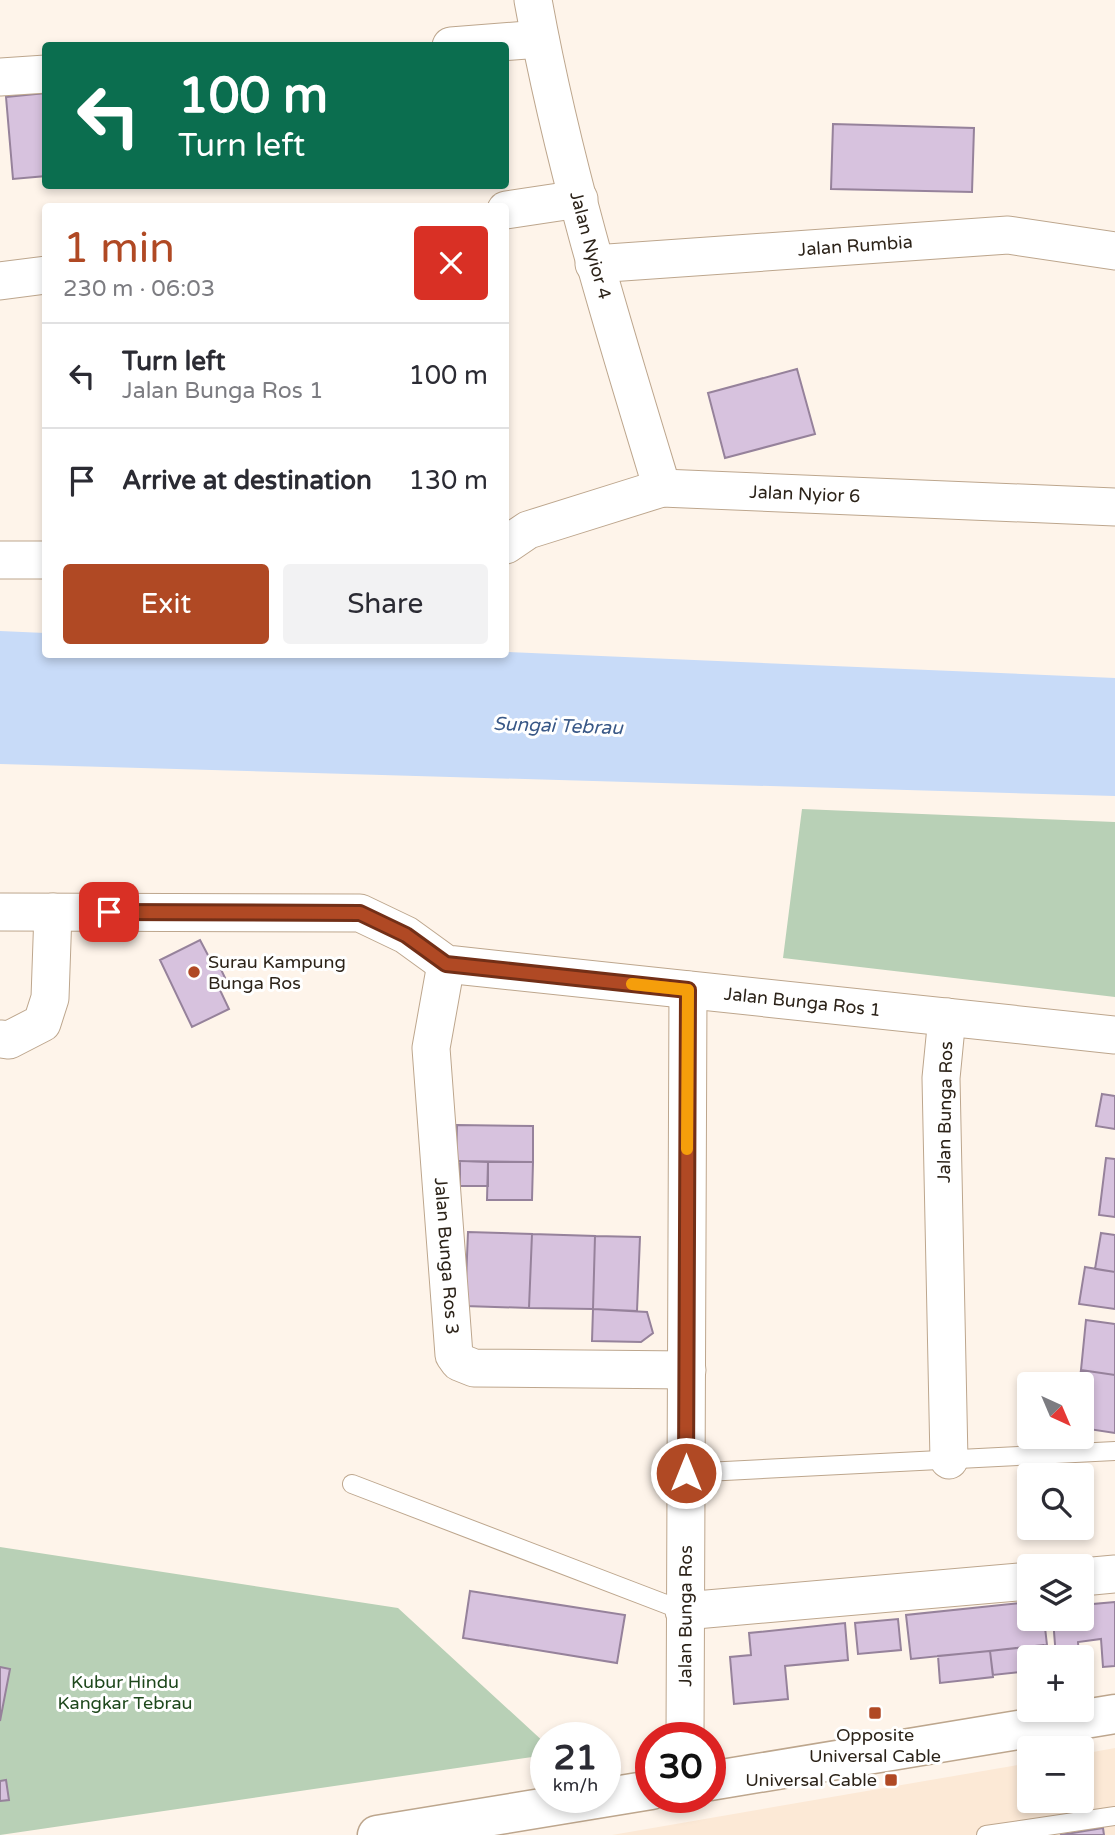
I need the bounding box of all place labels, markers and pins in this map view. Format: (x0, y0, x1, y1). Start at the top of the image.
pin (79, 882, 139, 942)
place label: Surau Kampung Bunga Ros (208, 951, 346, 994)
marker: Surau Kampung Bunga Ros (186, 964, 202, 980)
marker: Opposite Universal Cable (867, 1705, 883, 1721)
place label: Opposite Universal Cable (809, 1724, 941, 1767)
place label: Universal Cable (745, 1769, 877, 1791)
marker: Universal Cable (883, 1772, 899, 1788)

